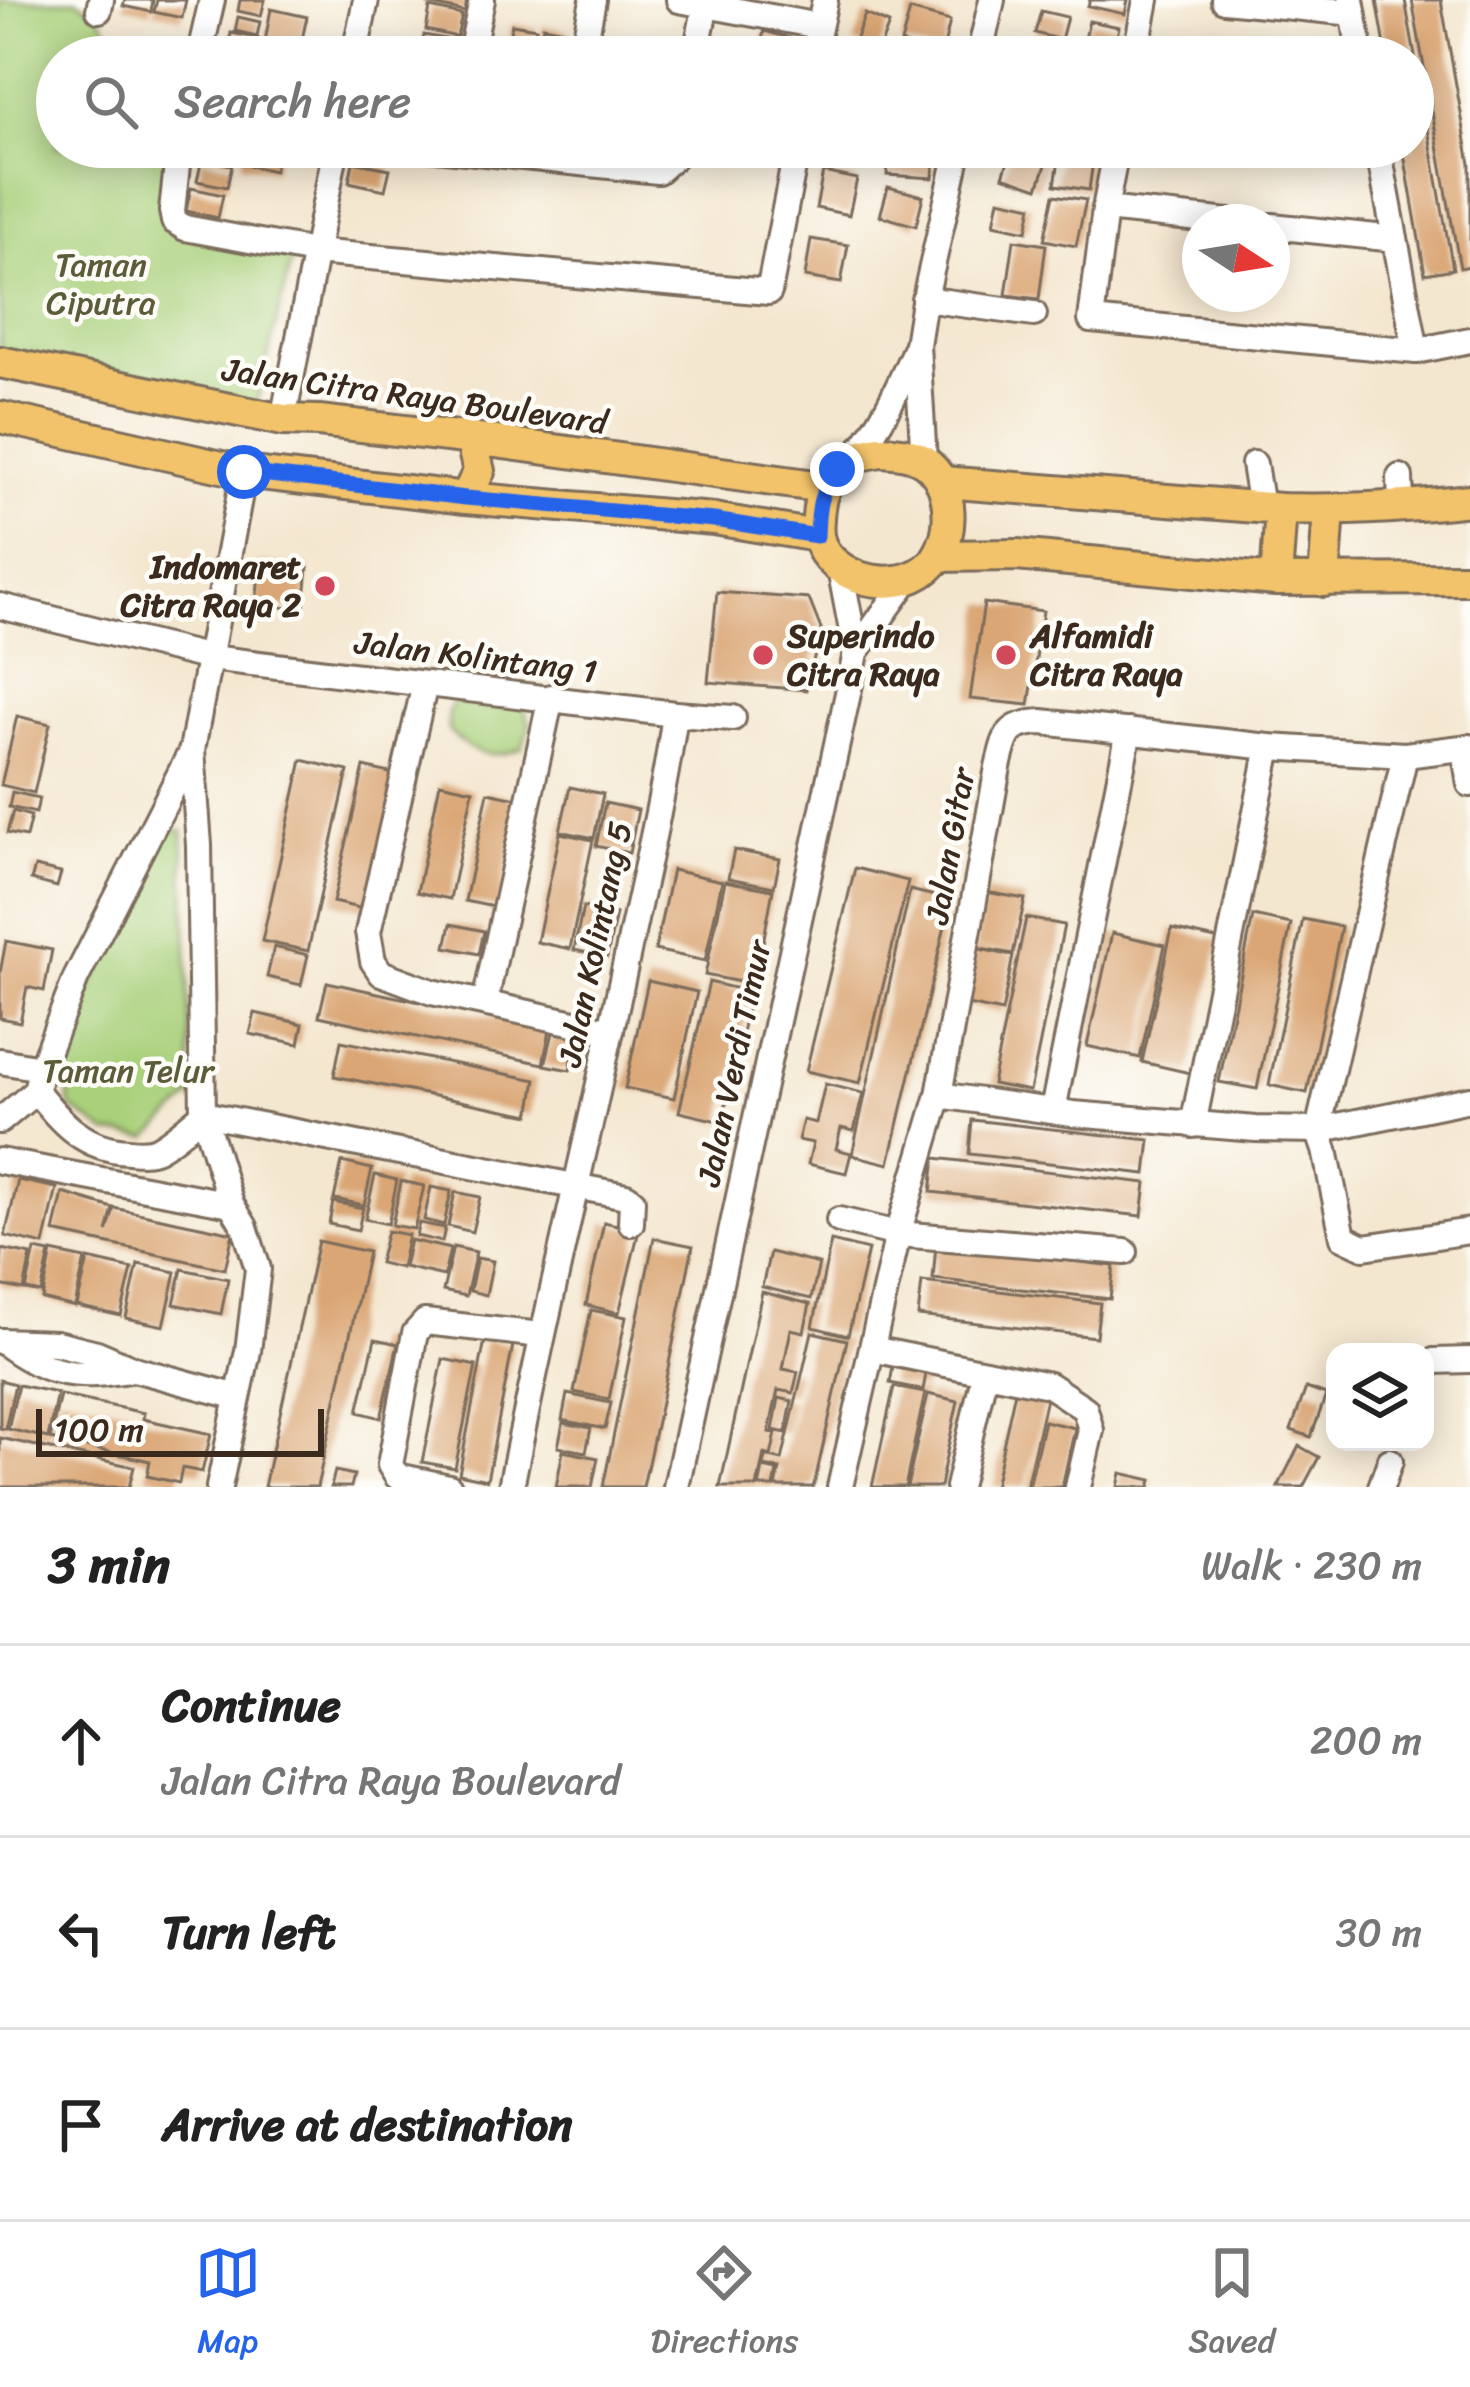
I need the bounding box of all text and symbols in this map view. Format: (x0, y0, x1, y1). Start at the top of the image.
search box (36, 36, 1434, 168)
text: Search here (174, 62, 411, 142)
icon: search (78, 69, 144, 135)
north arrow (1182, 204, 1290, 312)
park label: Taman Ciputra (46, 236, 156, 332)
street label: Jalan Citra Raya Boulevard (218, 340, 614, 452)
route end (810, 442, 864, 496)
route start (217, 445, 271, 499)
place label: Indomaret Citra Raya 2 (120, 538, 302, 634)
marker: Indomaret Citra Raya 2 (312, 573, 338, 599)
place label: Superindo Citra Raya (786, 607, 940, 703)
place label: Alfamidi Citra Raya (1028, 607, 1183, 703)
street label: Jalan Kolintang 1 (351, 613, 600, 701)
marker: Superindo Citra Raya (750, 642, 776, 668)
marker: Alfamidi Citra Raya (993, 642, 1019, 668)
street label: Jalan Gitar (908, 761, 993, 930)
street label: Jalan Kolintang 5 (540, 816, 649, 1073)
street label: Jalan Verdi Timur (679, 933, 789, 1193)
park label: Taman Telur (42, 1042, 216, 1100)
map controls (1326, 1343, 1434, 1451)
button: layers (1326, 1343, 1434, 1451)
text: 100 m (54, 1401, 144, 1459)
scale bar (36, 1403, 324, 1456)
text: 3 min (48, 1520, 170, 1610)
text: Walk · 230 m (1201, 1531, 1422, 1600)
text: Continue (162, 1666, 341, 1746)
text: 200 m (1310, 1706, 1422, 1775)
icon: ahead (48, 1708, 114, 1774)
text: Jalan Citra Raya Boulevard (162, 1746, 621, 1815)
text: Turn left (162, 1893, 335, 1973)
text: 30 m (1336, 1898, 1422, 1967)
icon: left (48, 1900, 114, 1966)
text: Arrive at destination (162, 2085, 572, 2165)
icon: arrive (48, 2092, 114, 2158)
tab: Map (195, 2240, 261, 2370)
tab: Directions (651, 2240, 798, 2370)
tab: Saved (1188, 2240, 1275, 2370)

